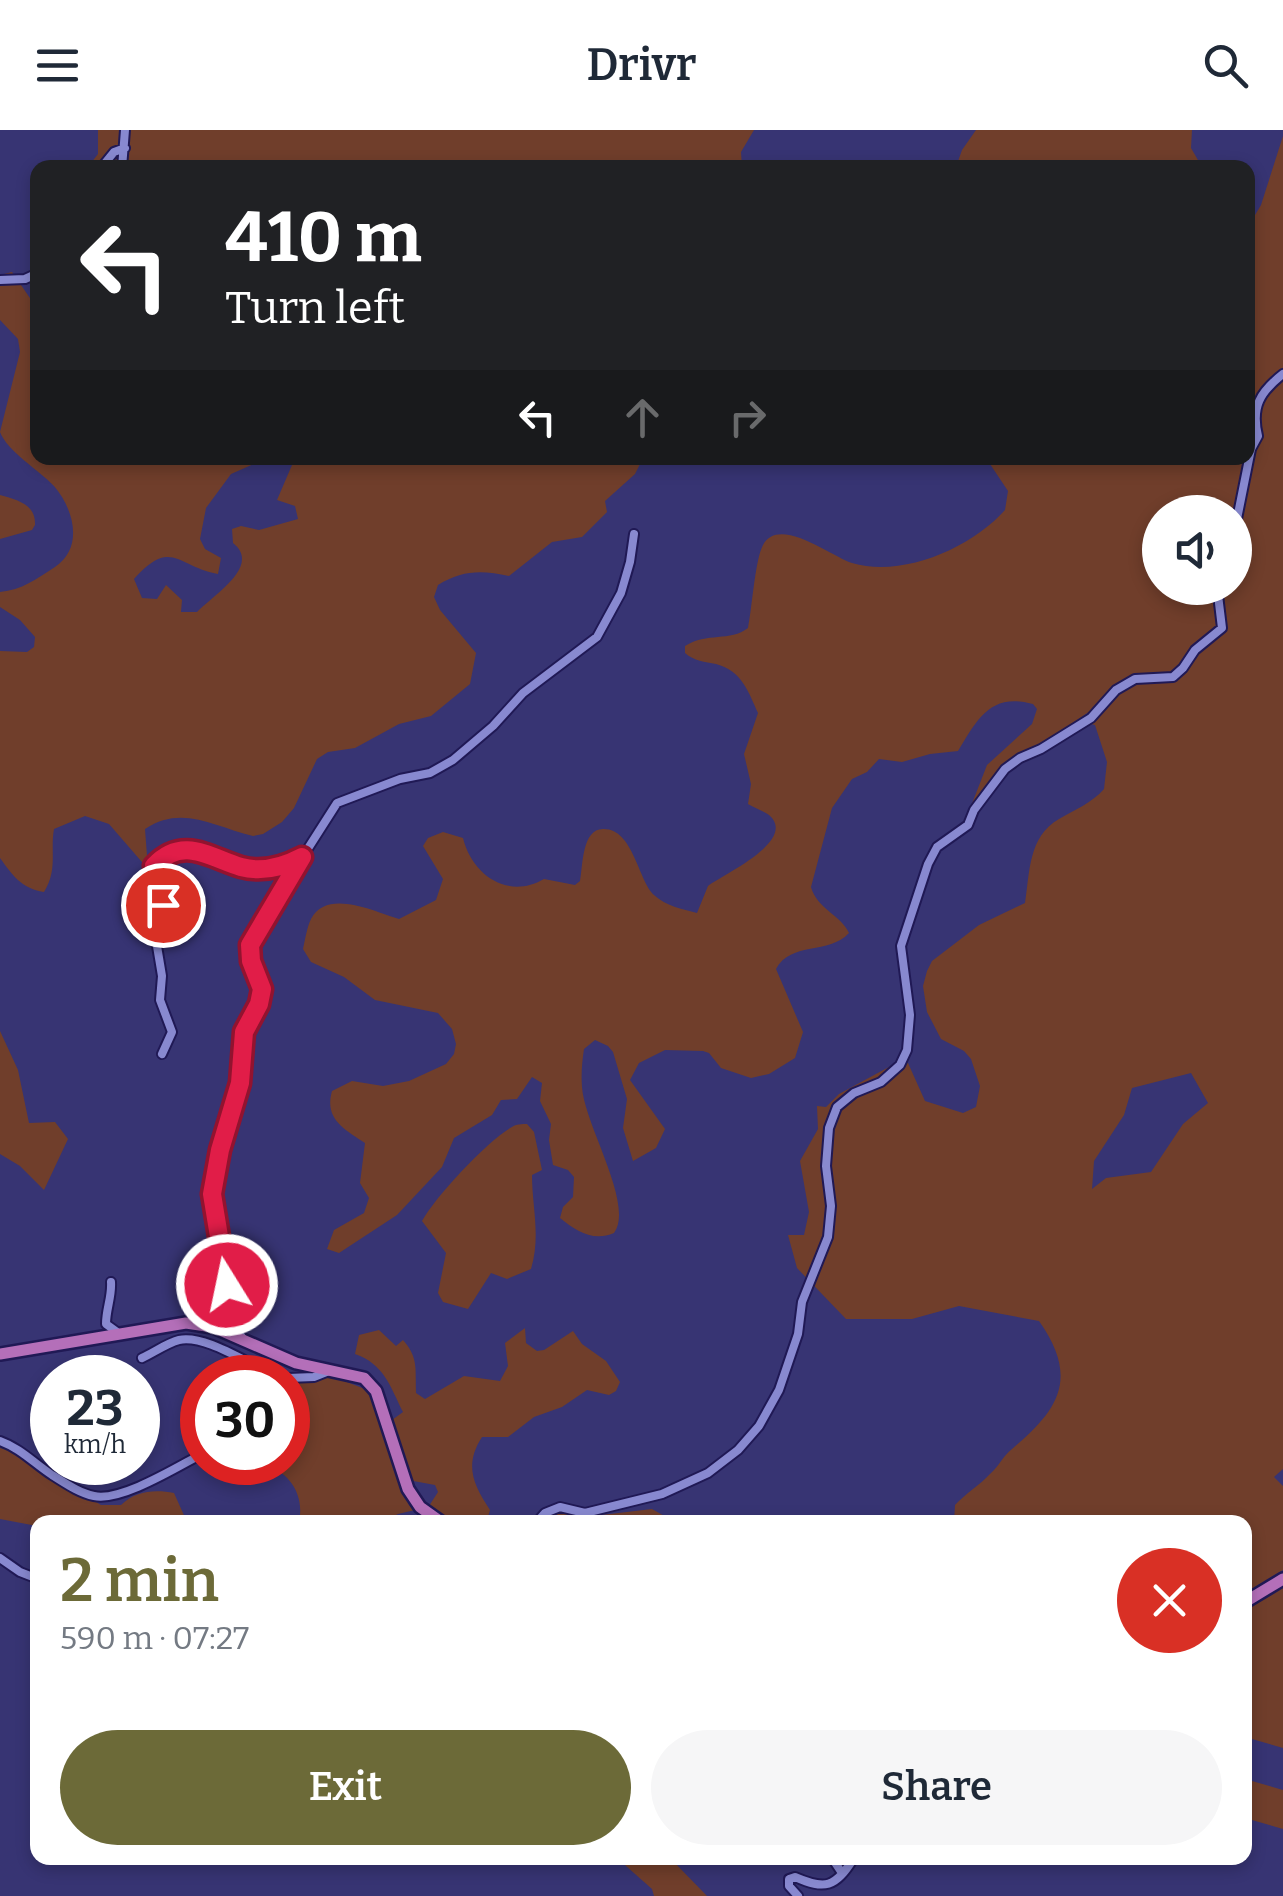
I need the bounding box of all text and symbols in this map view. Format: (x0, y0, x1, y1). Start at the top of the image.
icon: menu (30, 38, 85, 93)
text: Drivr (587, 38, 696, 92)
icon: search (1198, 38, 1253, 93)
text: 410 m (225, 196, 422, 280)
icon: left (60, 200, 190, 330)
text: Turn left (225, 281, 405, 335)
icon: left (510, 390, 565, 445)
icon: ahead (615, 390, 670, 445)
icon: right (720, 390, 775, 445)
map controls (1142, 495, 1252, 605)
button: sound (1142, 495, 1252, 605)
pin (121, 863, 206, 948)
icon: arrive (136, 878, 191, 933)
position arrow (175, 1233, 279, 1337)
speed limit sign: 30 (180, 1355, 310, 1485)
text: 23 (67, 1378, 123, 1438)
text: km/h (64, 1430, 126, 1460)
text: 2 min (60, 1545, 219, 1617)
button: close (1117, 1548, 1222, 1653)
text: 590 m · 07:27 (60, 1619, 249, 1657)
button: Exit (60, 1730, 631, 1845)
button: Share (651, 1730, 1222, 1845)

